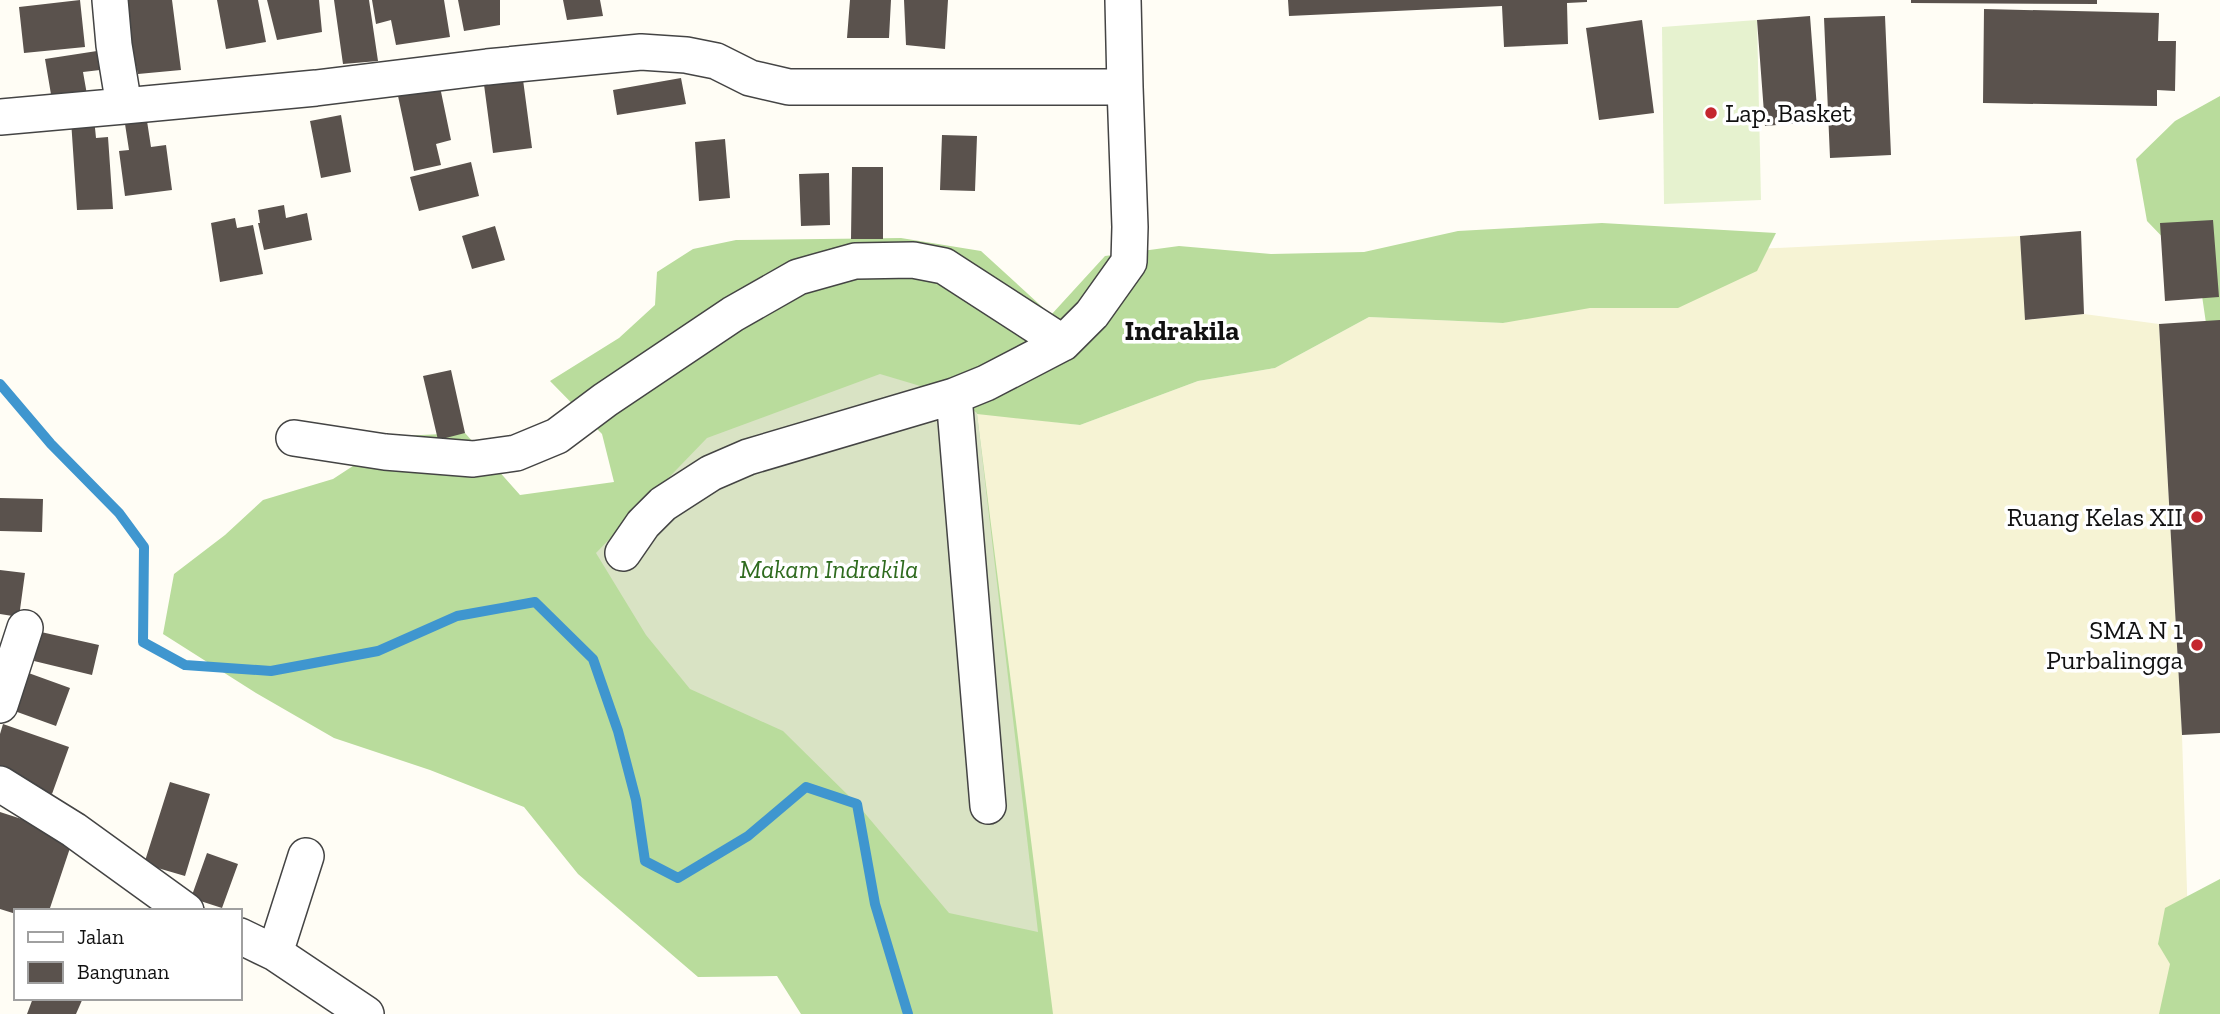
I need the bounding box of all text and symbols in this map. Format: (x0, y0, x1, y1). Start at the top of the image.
place label: Lap. Basket (1725, 97, 1852, 129)
marker: Lap. Basket (1703, 105, 1719, 121)
district label: Indrakila (1125, 314, 1239, 347)
place label: Ruang Kelas XII (2007, 501, 2183, 533)
marker: Ruang Kelas XII (2189, 509, 2205, 525)
park label: Makam Indrakila (739, 553, 919, 585)
place label: SMA N 1 Purbalingga (2046, 614, 2183, 676)
marker: SMA N 1 Purbalingga (2189, 637, 2205, 653)
legend (14, 909, 242, 1000)
text: Jalan (77, 924, 124, 949)
text: Bangunan (77, 959, 169, 984)

